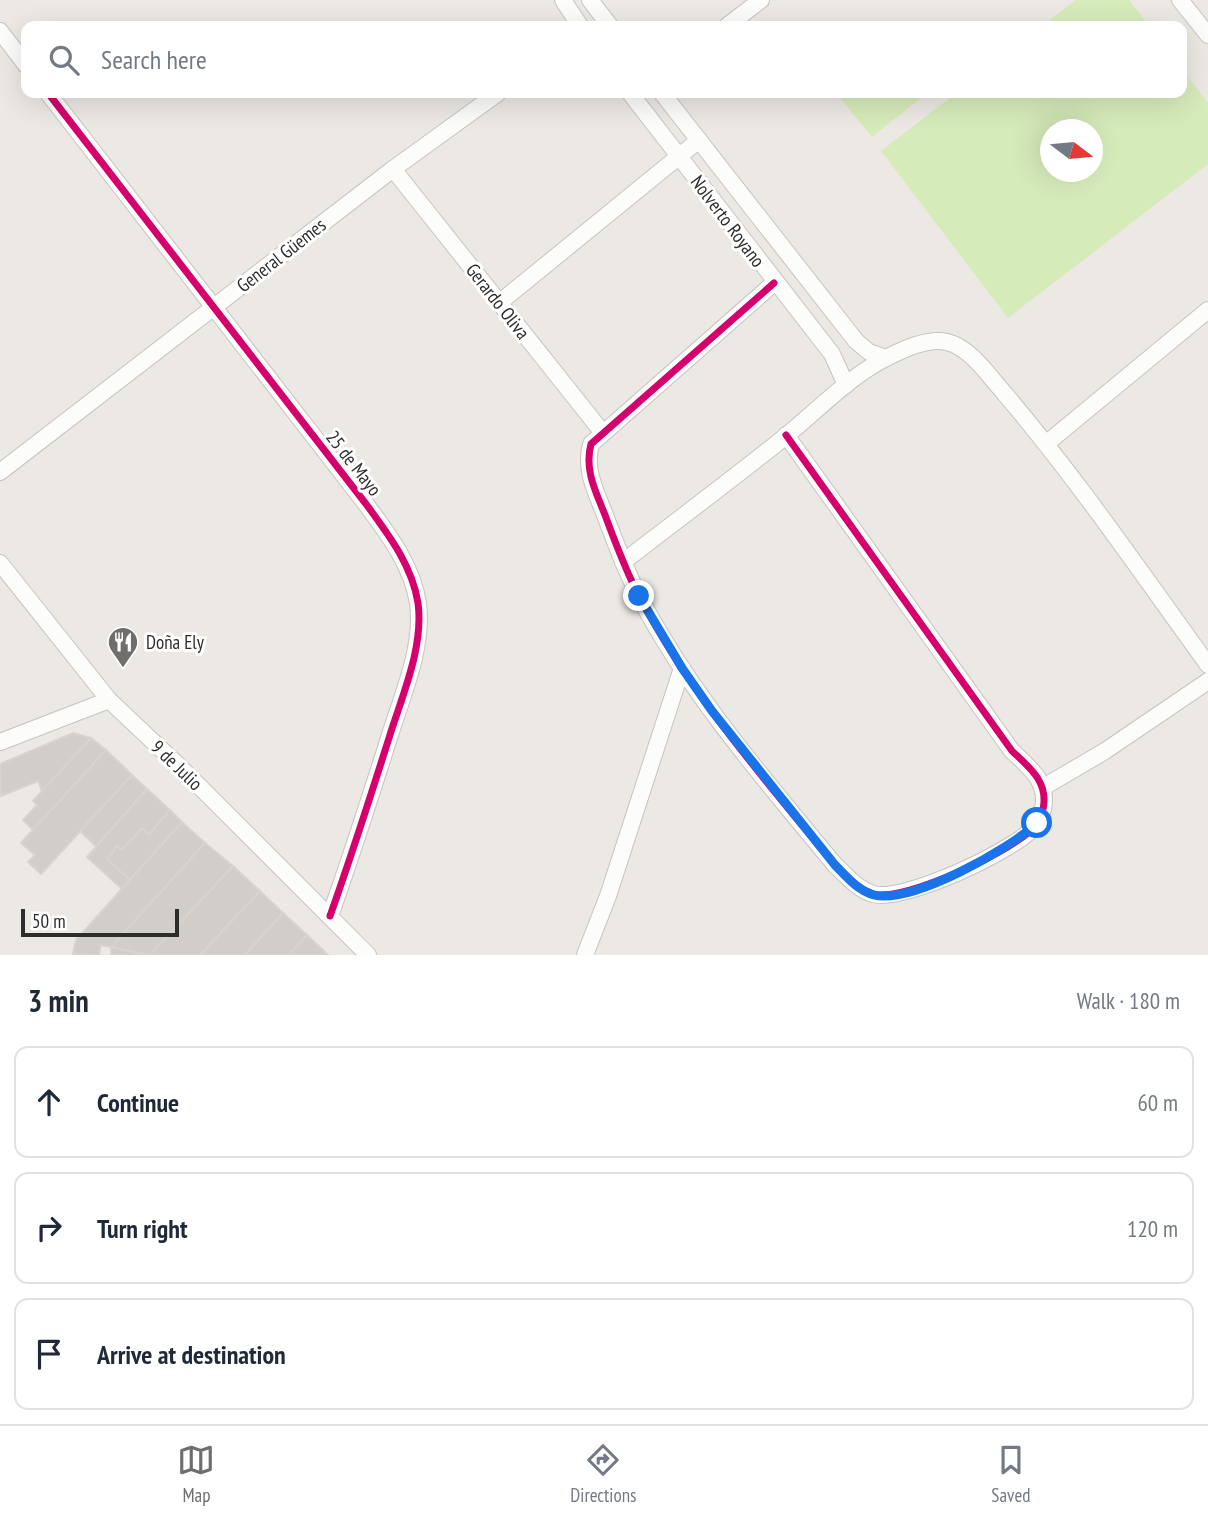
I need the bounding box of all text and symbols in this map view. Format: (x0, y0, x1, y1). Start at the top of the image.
search box (21, 21, 1187, 98)
icon: search (45, 41, 83, 79)
text: Search here (101, 43, 207, 76)
north arrow (1040, 119, 1103, 182)
street label: Nolverto Royano (686, 170, 770, 272)
street label: General Güemes (232, 213, 330, 297)
street label: Gerardo Oliva (461, 258, 535, 344)
street label: 25 de Mayo (321, 426, 387, 500)
route end (623, 580, 654, 611)
restaurant icon: Doña Ely (106, 625, 140, 669)
place label: Doña Ely (146, 630, 205, 654)
street label: 9 de Julio (146, 735, 208, 795)
route start (1021, 807, 1052, 838)
scale bar (21, 906, 178, 938)
text: 50 m (32, 909, 66, 933)
text: 3 min (28, 981, 89, 1020)
text: Walk · 180 m (1077, 986, 1180, 1015)
icon: ahead (30, 1083, 68, 1121)
text: Continue (97, 1086, 179, 1119)
text: 60 m (1137, 1088, 1178, 1117)
icon: right (30, 1209, 68, 1247)
text: Turn right (97, 1212, 188, 1245)
text: 120 m (1127, 1214, 1178, 1243)
icon: arrive (30, 1335, 68, 1373)
text: Arrive at destination (97, 1338, 286, 1371)
tab: Map (177, 1441, 215, 1507)
tab: Directions (570, 1441, 636, 1507)
tab: Saved (991, 1441, 1031, 1507)

